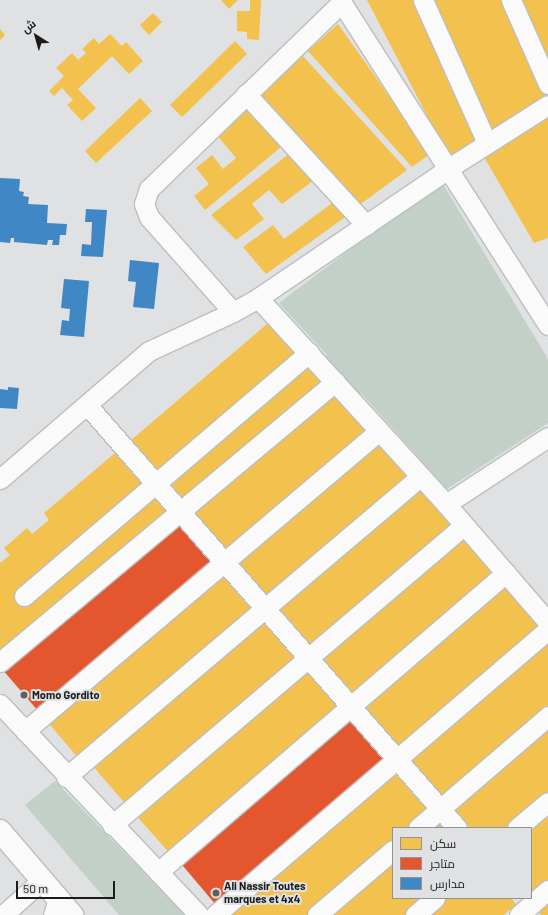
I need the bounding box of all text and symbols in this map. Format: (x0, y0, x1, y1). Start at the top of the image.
north arrow (16, 16, 56, 56)
text: ش (19, 17, 38, 35)
place label: Momo Gordito (32, 688, 100, 702)
marker: Momo Gordito (19, 690, 29, 700)
legend (392, 827, 532, 899)
text: سكن (430, 836, 456, 850)
text: متاجر (430, 856, 455, 870)
scale bar (18, 873, 117, 899)
text: مدارس (430, 876, 465, 890)
place label: Ali Nassir Toutes marques et 4x4 (224, 880, 306, 906)
text: 50 m (23, 881, 48, 895)
marker: Ali Nassir Toutes marques et 4x4 (211, 888, 221, 898)

